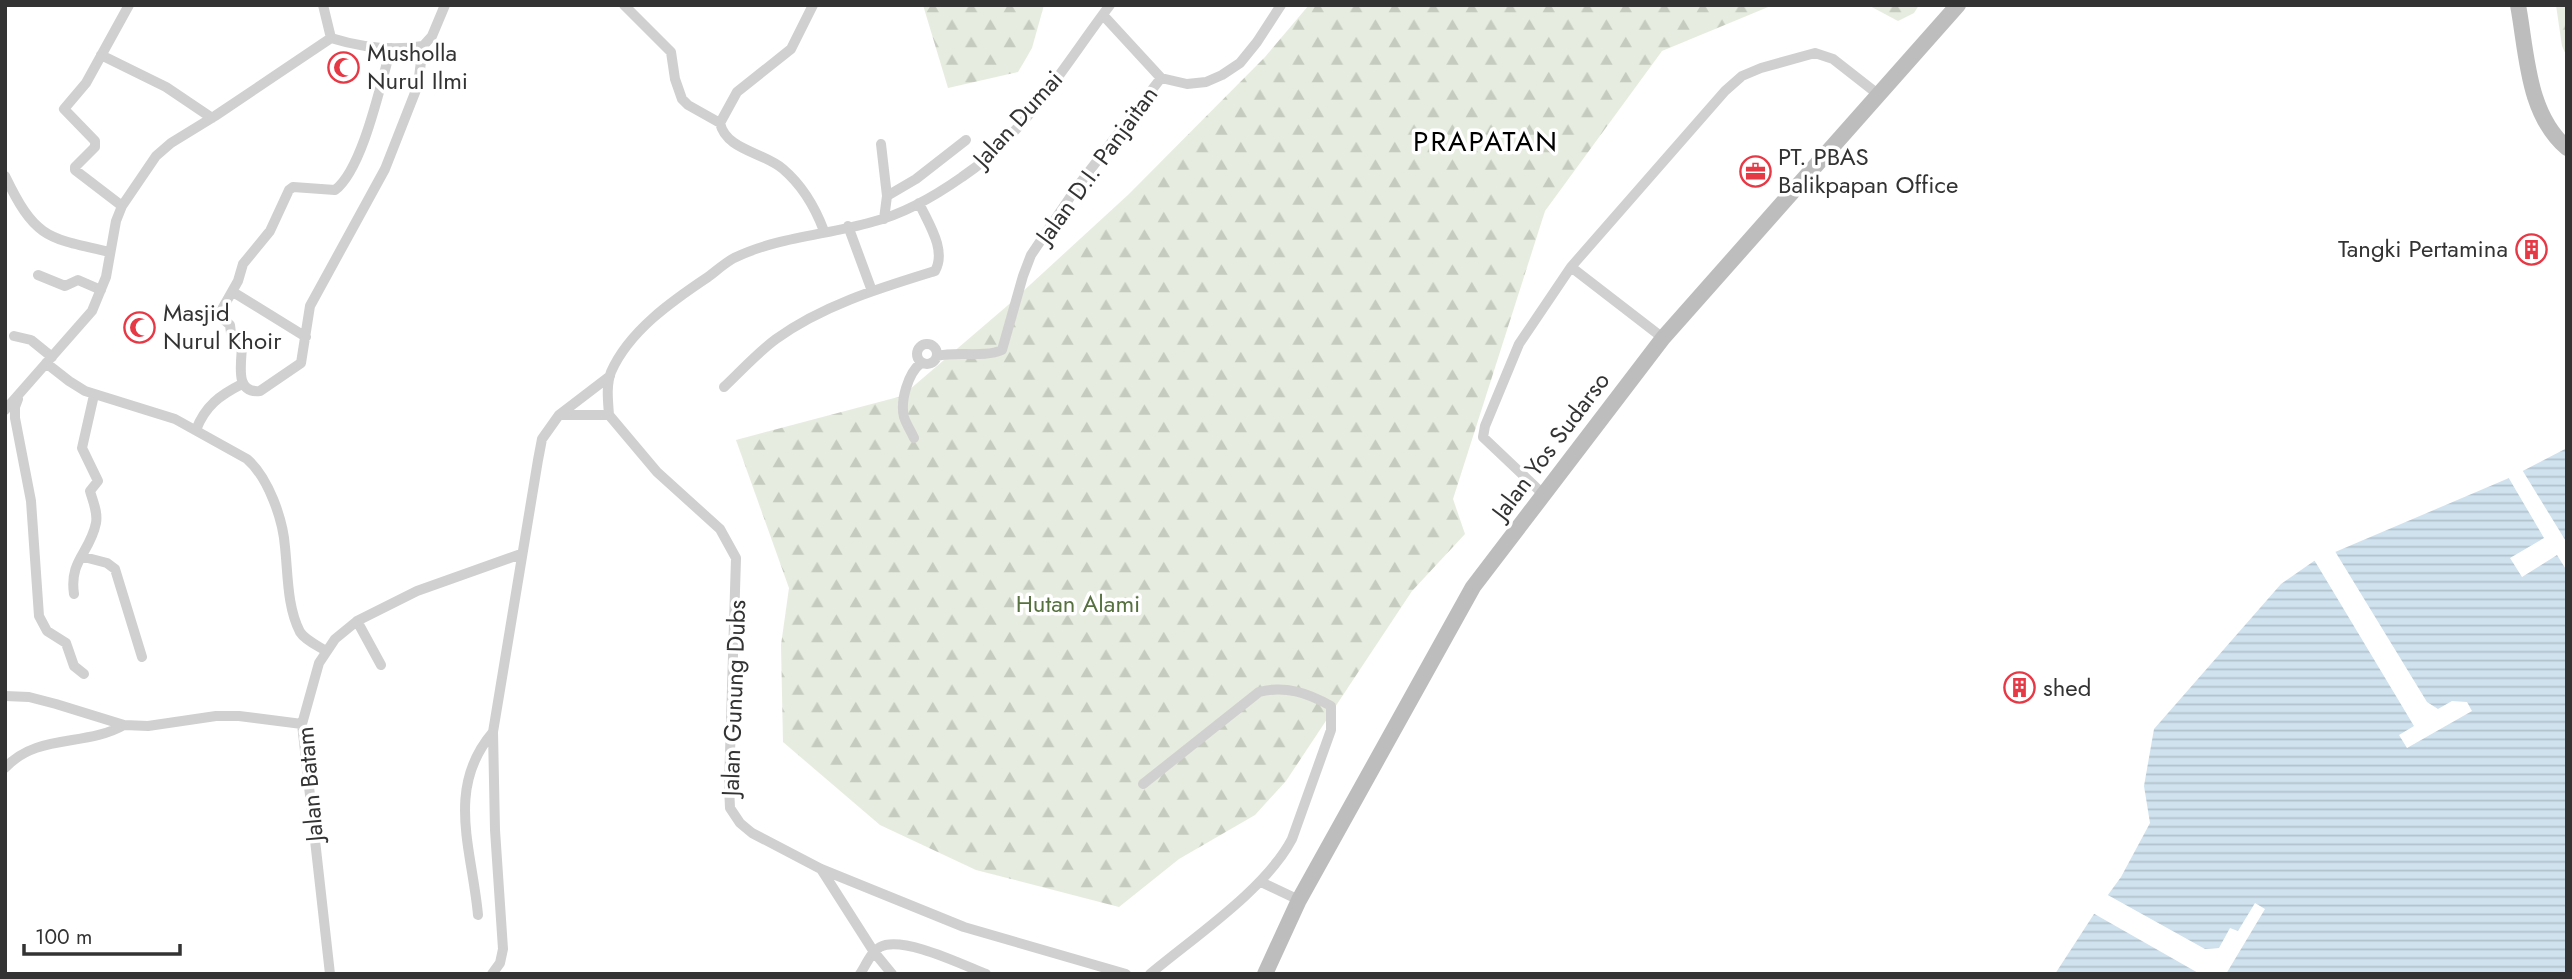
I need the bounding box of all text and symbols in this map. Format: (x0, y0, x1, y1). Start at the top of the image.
place label: Musholla Nurul Ilmi (367, 35, 468, 98)
mosque icon: Musholla Nurul Ilmi (327, 50, 361, 84)
street label: Jalan Dumai (963, 63, 1071, 177)
street label: Jalan D.I. Panjaitan (1026, 79, 1166, 253)
district label: PRAPATAN (1413, 121, 1559, 162)
place label: PT. PBAS Balikpapan Office (1778, 139, 1958, 202)
office icon: PT. PBAS Balikpapan Office (1738, 154, 1772, 188)
place label: Tangki Pertamina (2338, 231, 2508, 266)
building icon: Tangki Pertamina (2514, 232, 2548, 266)
place label: Masjid Nurul Khoir (163, 295, 282, 358)
mosque icon: Masjid Nurul Khoir (123, 310, 157, 344)
street label: Jalan Yos Sudarso (1481, 364, 1618, 529)
park label: Hutan Alami (1016, 586, 1140, 621)
street label: Jalan Gunung Dubs (712, 599, 754, 800)
place label: shed (2043, 670, 2091, 705)
building icon: shed (2003, 671, 2037, 705)
street label: Jalan Batam (287, 725, 332, 846)
scale bar (24, 912, 180, 956)
text: 100 m (35, 922, 92, 952)

